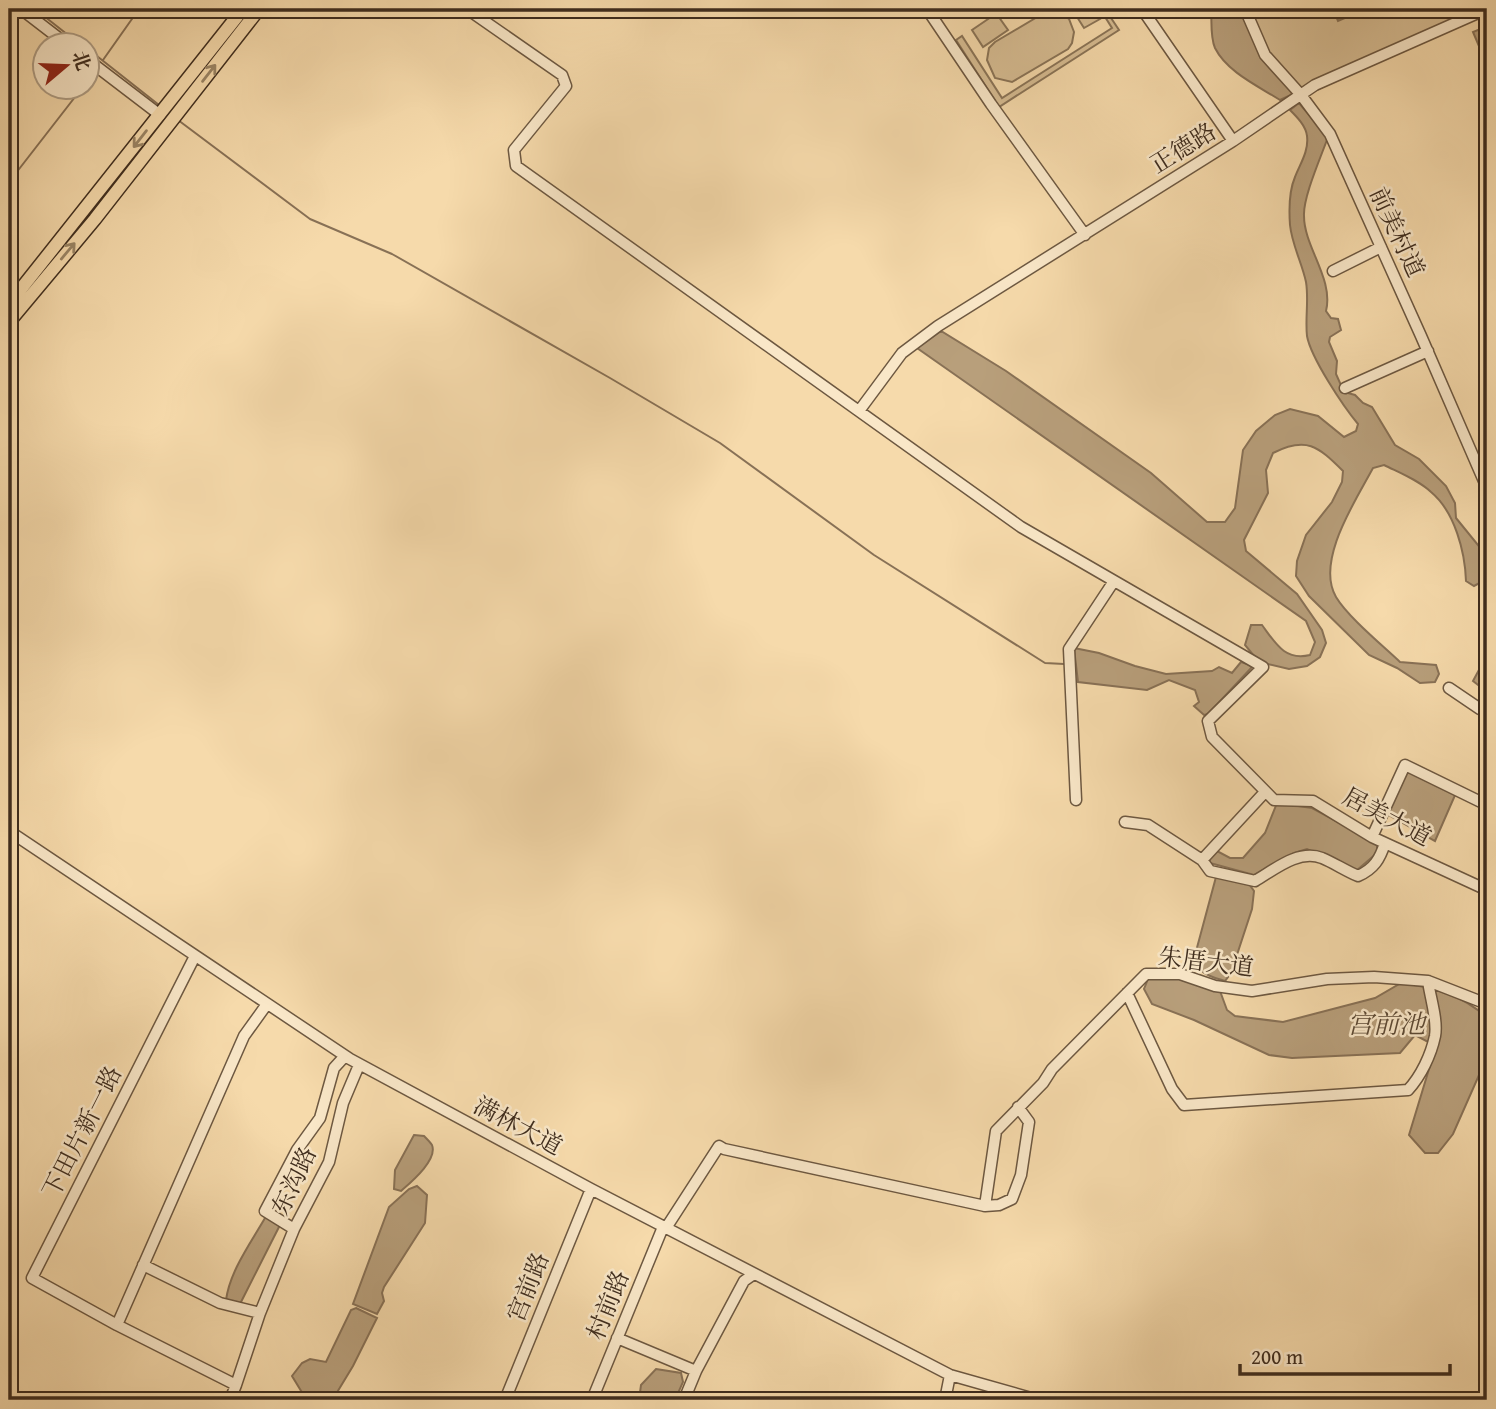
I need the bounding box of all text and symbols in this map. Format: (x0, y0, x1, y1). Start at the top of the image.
north arrow (32, 32, 102, 102)
text: 北 (66, 47, 98, 74)
one-way arrow (202, 64, 217, 82)
street label: 正德路 (1143, 114, 1223, 181)
one-way arrow (133, 130, 148, 148)
street label: 前美村道 (1361, 181, 1434, 283)
one-way arrow (60, 242, 76, 260)
street label: 居美大道 (1337, 779, 1438, 855)
street label: 朱厝大道 (1156, 938, 1256, 985)
water label: 宫前池 (1347, 1004, 1428, 1043)
street label: 下田片新一路 (33, 1060, 130, 1204)
street label: 满林大道 (468, 1088, 569, 1164)
street label: 东沟路 (262, 1141, 325, 1221)
street label: 宫前路 (498, 1247, 557, 1327)
street label: 村前路 (578, 1265, 637, 1345)
scale bar (1240, 1332, 1450, 1376)
text: 200 m (1251, 1341, 1303, 1372)

